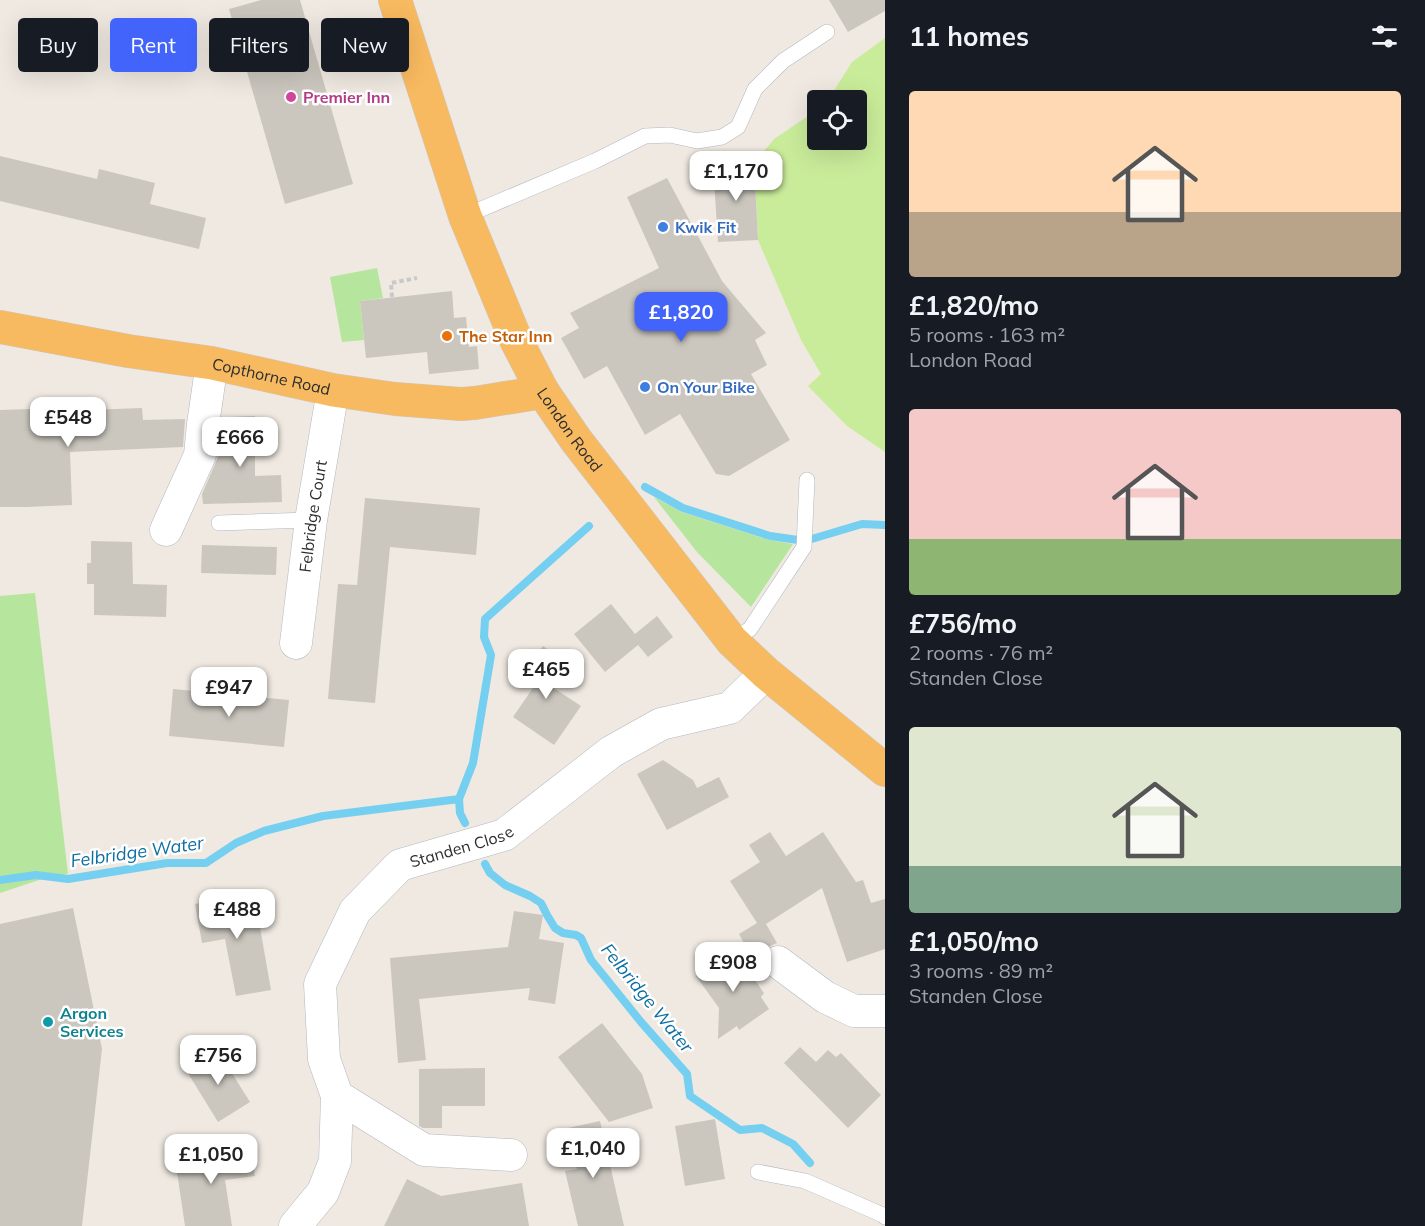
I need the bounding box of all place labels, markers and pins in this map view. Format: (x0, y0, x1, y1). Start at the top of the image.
place label: Premier Inn (303, 87, 390, 107)
marker: Premier Inn (284, 90, 298, 104)
pin: £1,170 (687, 151, 785, 202)
place label: Kwik Fit (675, 217, 736, 237)
marker: Kwik Fit (656, 220, 670, 234)
pin: £1,820 (632, 292, 730, 343)
place label: The Star Inn (459, 326, 552, 346)
marker: The Star Inn (440, 329, 454, 343)
place label: On Your Bike (657, 377, 755, 397)
marker: On Your Bike (638, 380, 652, 394)
pin: £548 (32, 397, 104, 448)
pin: £666 (204, 417, 276, 468)
pin: £465 (510, 649, 582, 700)
pin: £947 (193, 667, 265, 718)
pin: £488 (201, 889, 273, 940)
pin: £908 (697, 942, 769, 993)
place label: Argon Services (60, 1003, 123, 1041)
marker: Argon Services (41, 1015, 55, 1029)
pin: £756 (182, 1035, 254, 1086)
pin: £1,040 (544, 1128, 642, 1179)
pin: £1,050 (162, 1134, 260, 1185)

